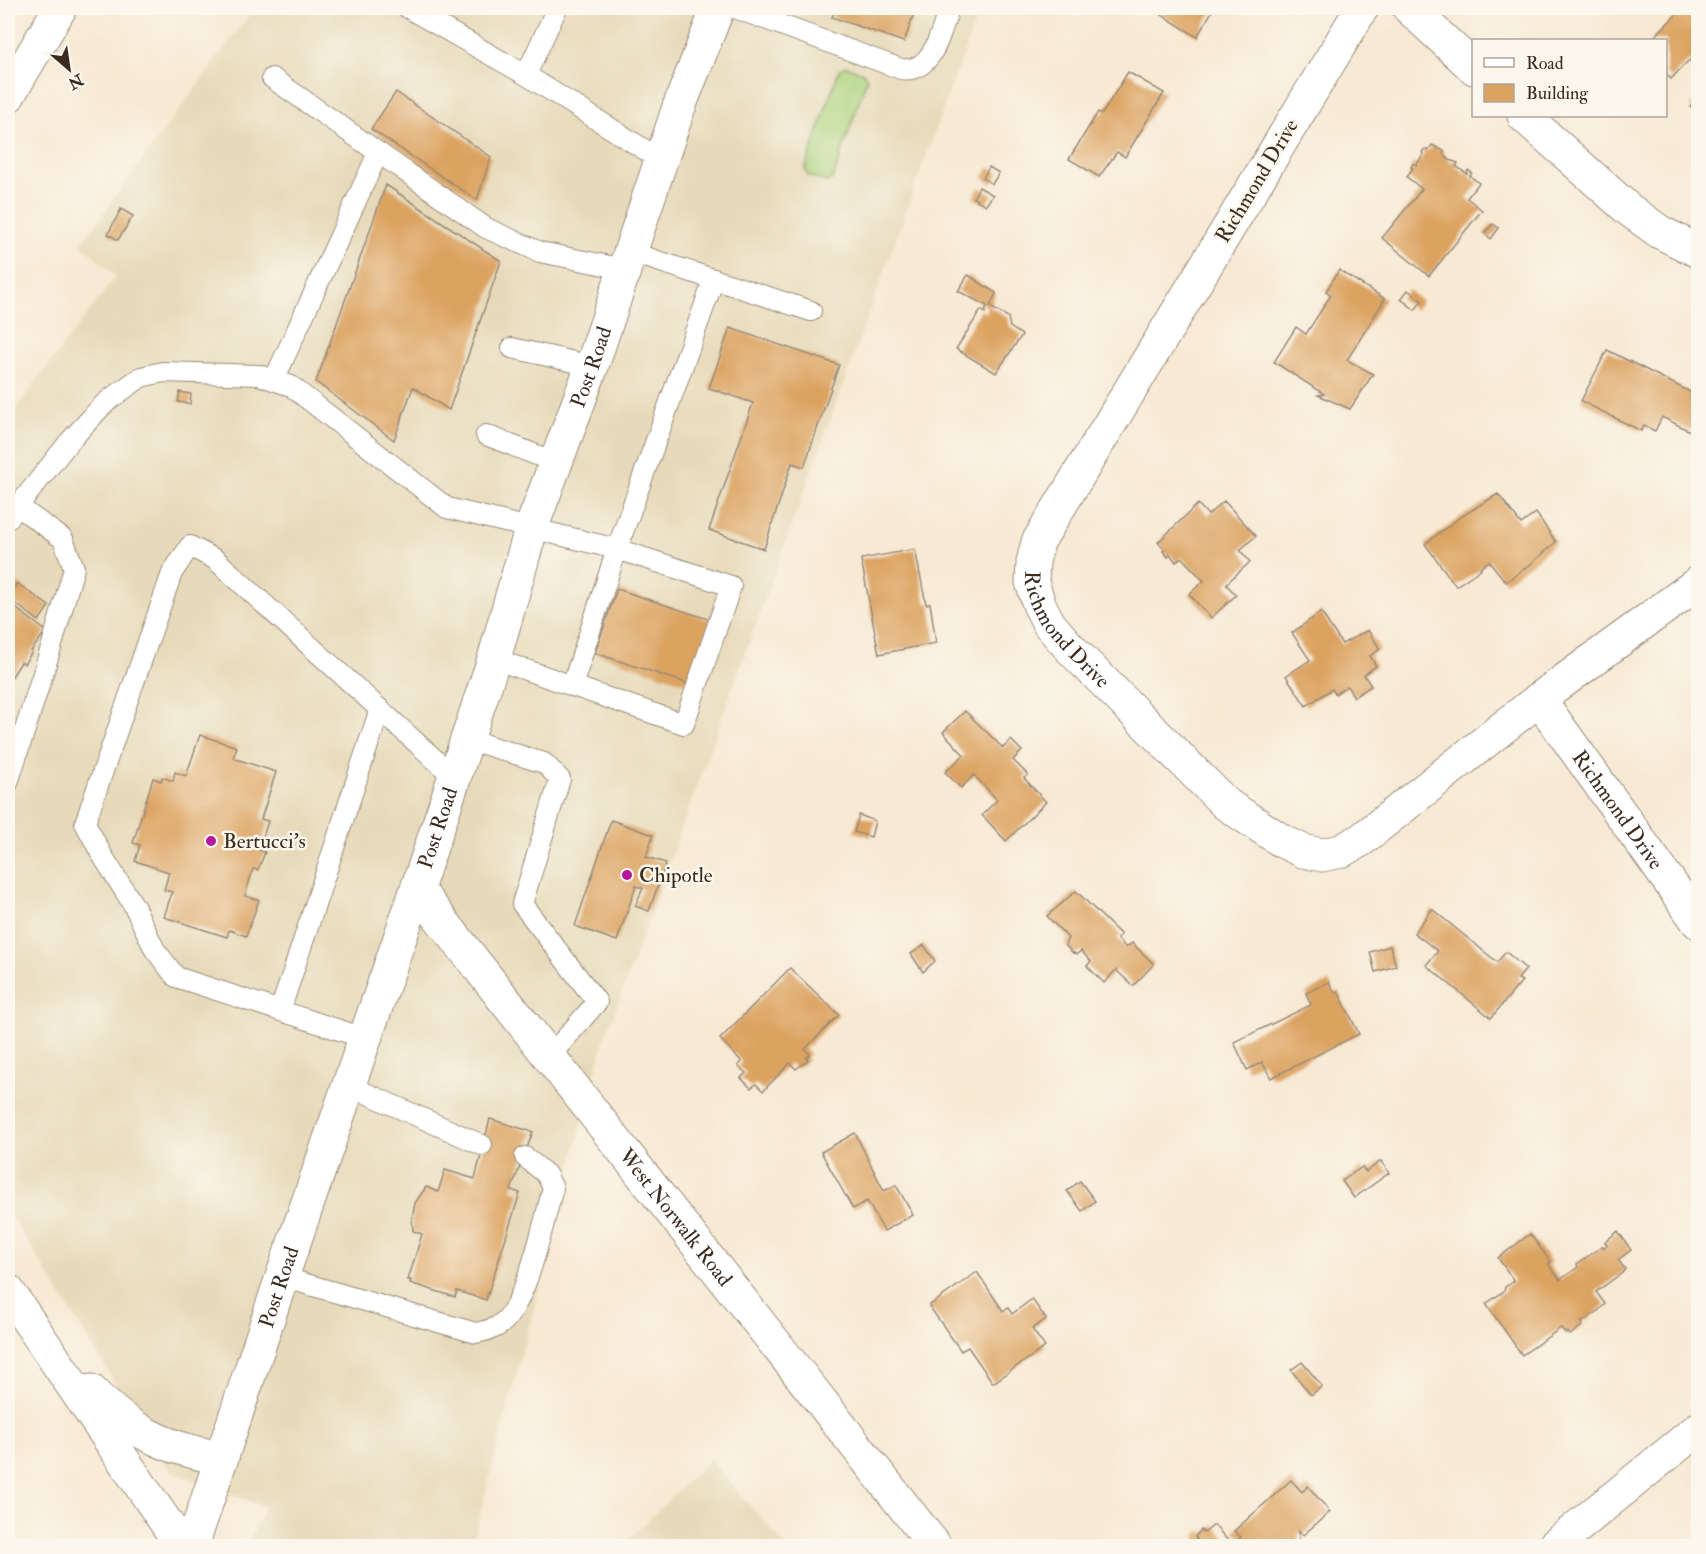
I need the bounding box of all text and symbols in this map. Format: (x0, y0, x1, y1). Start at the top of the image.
north arrow (39, 39, 99, 99)
legend (1472, 39, 1667, 117)
text: Road (1526, 52, 1564, 75)
text: N (64, 69, 88, 94)
text: Building (1526, 82, 1589, 105)
street label: Richmond Drive (1209, 114, 1305, 248)
street label: Post Road (564, 322, 618, 411)
street label: Richmond Drive (1018, 570, 1116, 694)
street label: Richmond Drive (1566, 745, 1670, 875)
street label: Post Road (411, 783, 464, 872)
place label: Bertucci's (223, 828, 306, 855)
marker: Bertucci's (204, 834, 218, 848)
place label: Chipotle (639, 862, 713, 889)
marker: Chipotle (620, 868, 634, 882)
street label: West Norwalk Road (612, 1142, 739, 1292)
street label: Post Road (252, 1242, 305, 1331)

